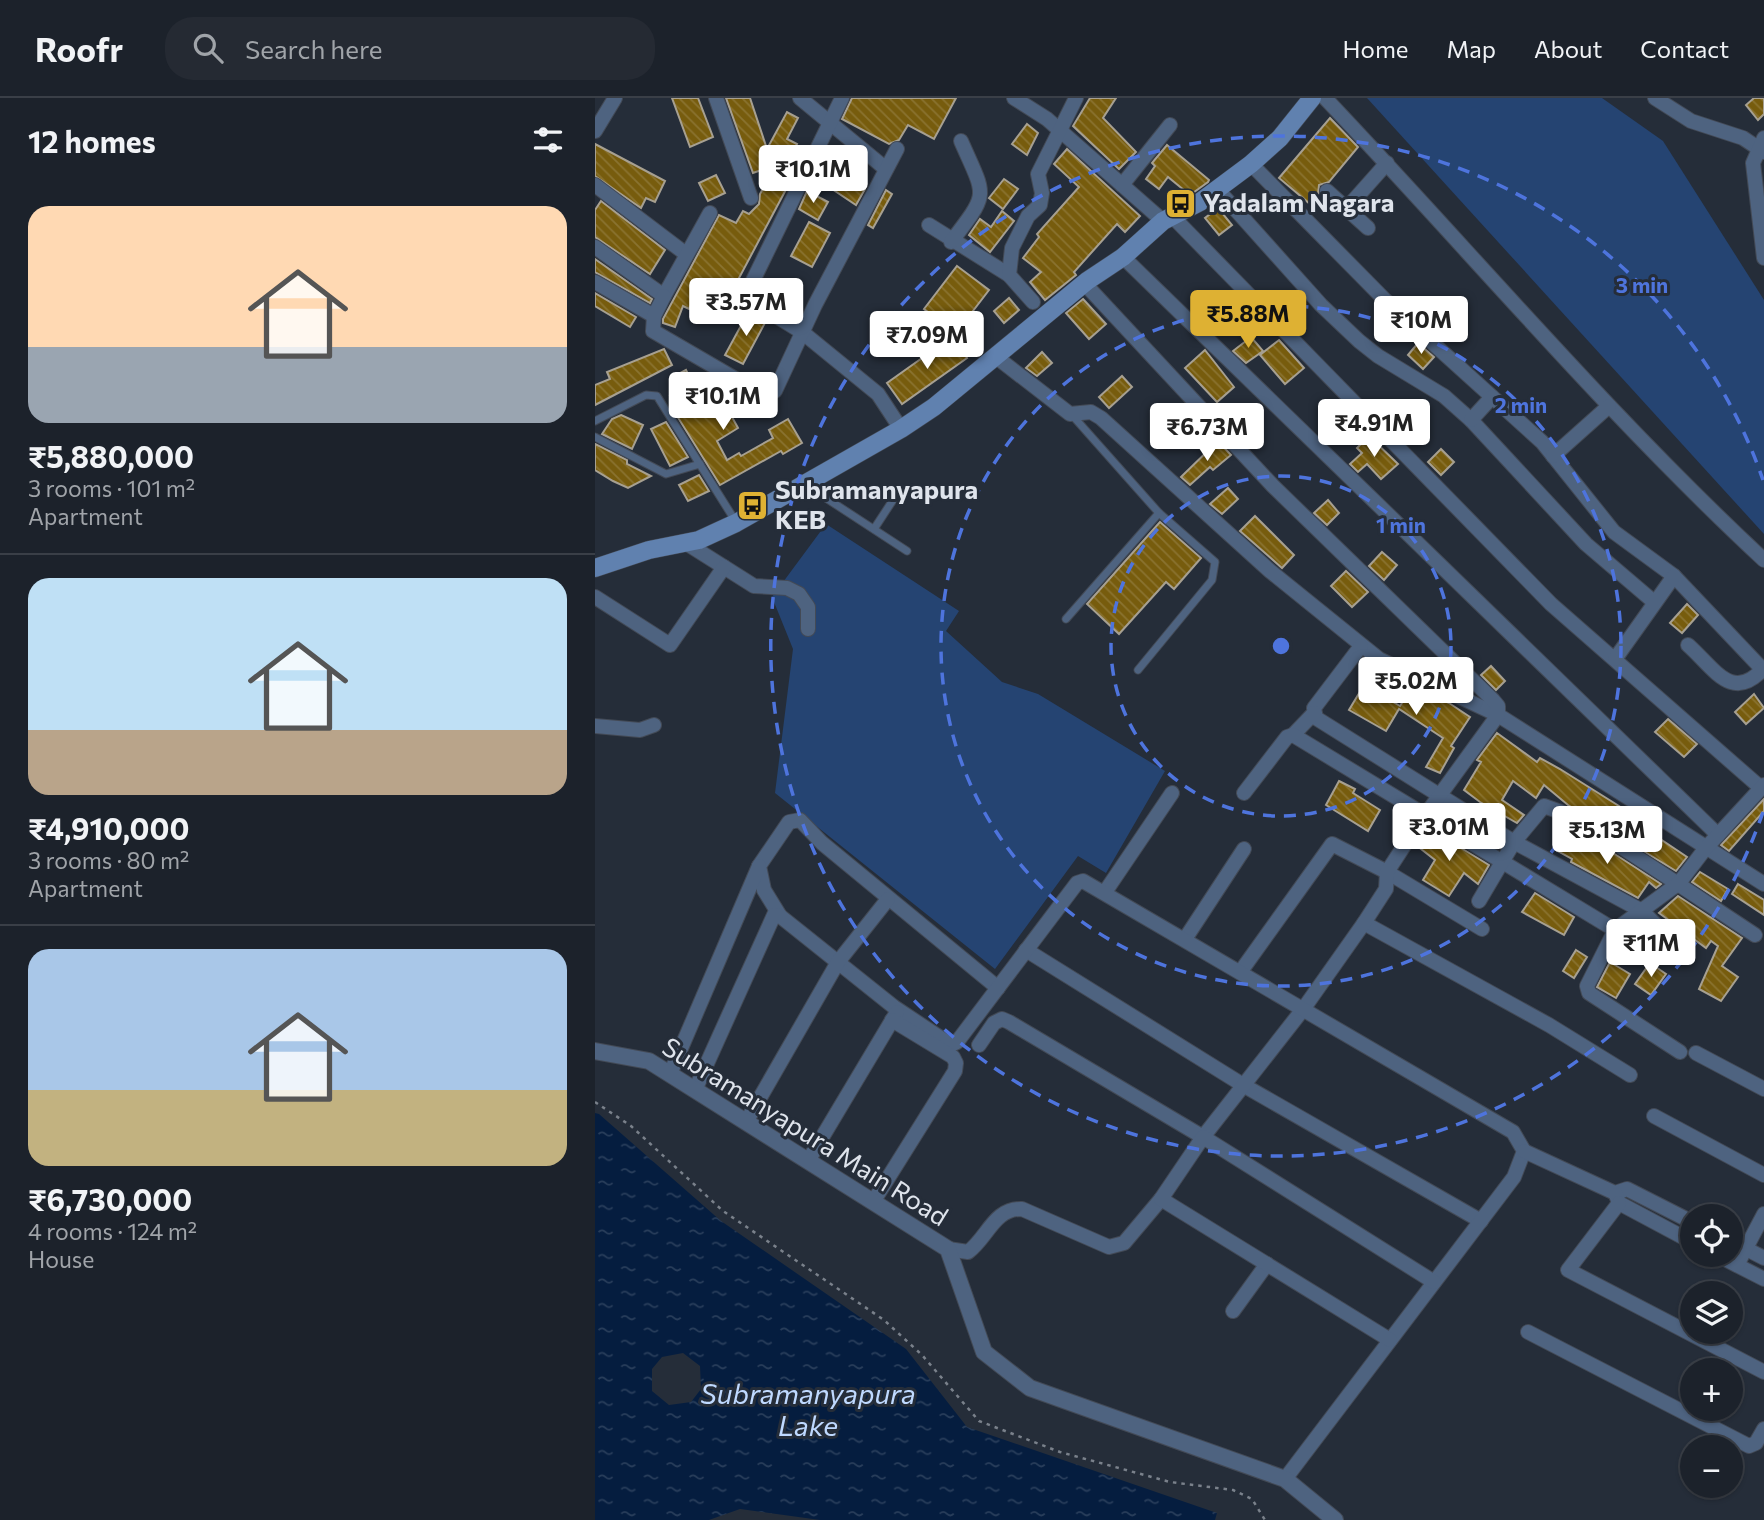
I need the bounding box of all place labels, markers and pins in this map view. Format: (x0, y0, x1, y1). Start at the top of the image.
pin: ₹10.1M (756, 146, 870, 205)
bus stop icon: Yadalam Nagara (1163, 186, 1197, 220)
place label: Yadalam Nagara (1203, 186, 1394, 217)
pin: ₹3.57M (689, 278, 803, 338)
pin: ₹5.88M (1191, 290, 1305, 350)
pin: ₹10M (1380, 296, 1462, 356)
pin: ₹7.09M (870, 312, 984, 371)
pin: ₹10.1M (666, 372, 780, 432)
pin: ₹4.91M (1317, 400, 1431, 459)
pin: ₹6.73M (1150, 404, 1264, 463)
place label: Subramanyapura KEB (775, 473, 978, 534)
bus stop icon: Subramanyapura KEB (735, 488, 769, 522)
centre of rings (1269, 634, 1293, 658)
pin: ₹5.02M (1359, 658, 1473, 717)
pin: ₹3.01M (1392, 804, 1506, 863)
pin: ₹5.13M (1550, 806, 1664, 866)
pin: ₹11M (1610, 920, 1692, 979)

